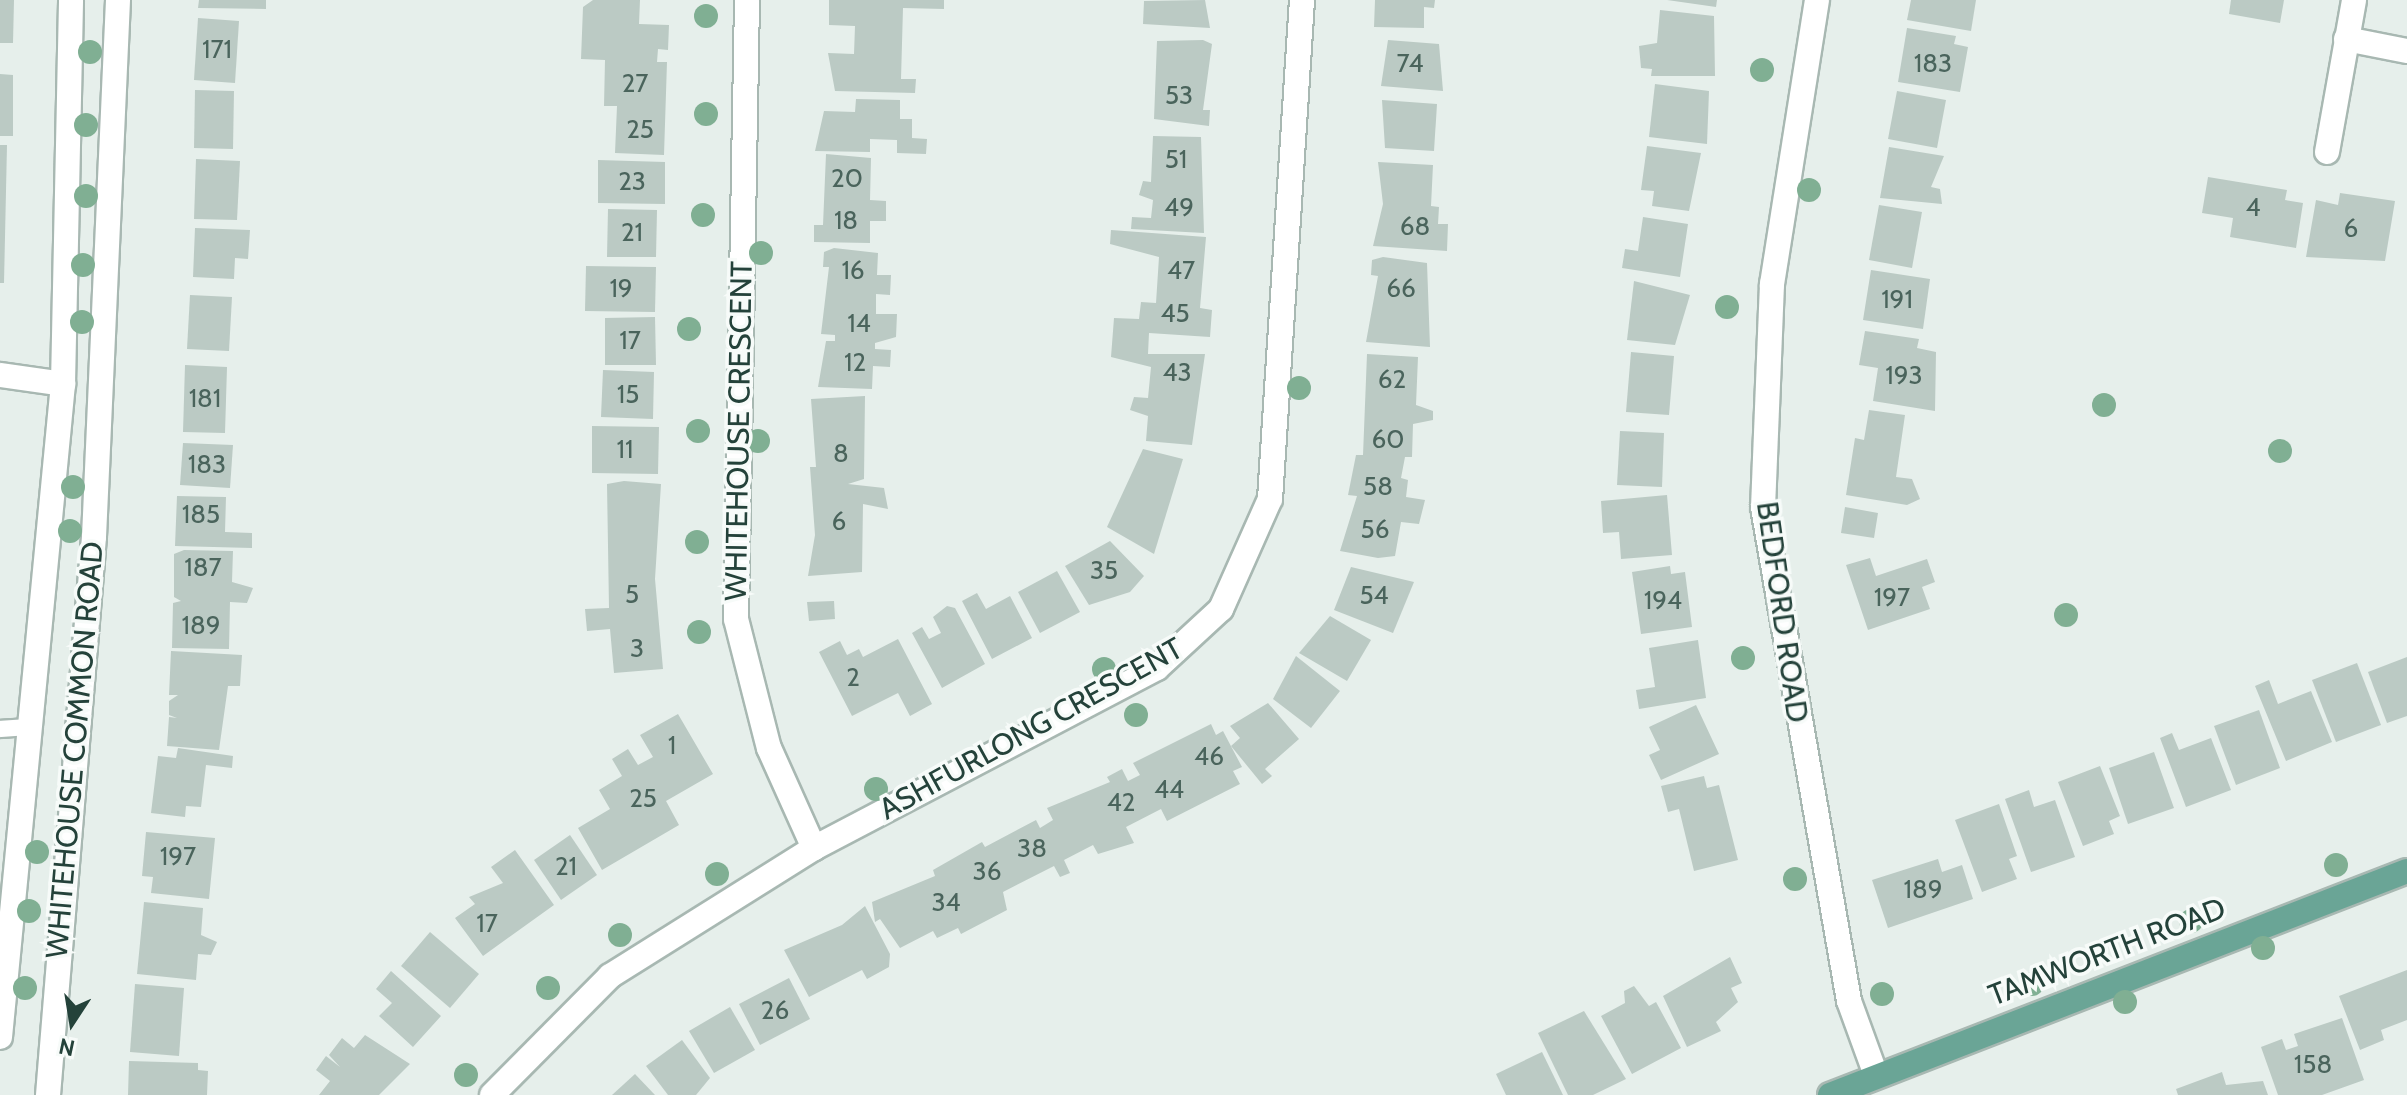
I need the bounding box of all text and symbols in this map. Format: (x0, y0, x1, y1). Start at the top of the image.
house number: 171 (202, 34, 232, 66)
house number: 74 (1396, 48, 1424, 80)
house number: 183 (1914, 48, 1952, 80)
house number: 27 (622, 68, 648, 100)
house number: 53 (1165, 80, 1193, 112)
house number: 25 (626, 114, 654, 146)
house number: 51 (1165, 144, 1187, 176)
house number: 20 (831, 163, 863, 195)
house number: 23 (618, 166, 646, 198)
house number: 49 (1164, 192, 1194, 224)
house number: 4 (2245, 192, 2261, 224)
house number: 18 (834, 205, 858, 237)
house number: 68 (1400, 211, 1430, 243)
house number: 6 (2344, 213, 2358, 245)
house number: 21 (621, 217, 643, 249)
house number: 16 (841, 255, 865, 287)
house number: 47 (1167, 255, 1195, 287)
street label: WHITEHOUSE CRESCENT (718, 261, 760, 601)
house number: 19 (609, 273, 633, 305)
house number: 66 (1386, 273, 1416, 305)
house number: 191 (1881, 284, 1913, 316)
house number: 45 (1160, 298, 1190, 330)
house number: 14 (847, 308, 871, 340)
house number: 17 (619, 325, 641, 357)
house number: 12 (844, 347, 866, 379)
house number: 43 (1162, 357, 1192, 389)
house number: 193 (1885, 360, 1923, 392)
house number: 62 (1378, 364, 1406, 396)
house number: 15 (617, 379, 639, 411)
house number: 181 (189, 383, 221, 415)
house number: 60 (1372, 424, 1404, 456)
house number: 11 (617, 434, 633, 466)
house number: 8 (833, 438, 849, 470)
house number: 183 (188, 449, 226, 481)
house number: 58 (1363, 471, 1393, 503)
house number: 185 (182, 499, 220, 531)
street label: BEDFORD ROAD (1749, 499, 1815, 725)
house number: 6 (832, 506, 846, 538)
house number: 56 (1361, 514, 1389, 546)
street label: WHITEHOUSE COMMON ROAD (39, 540, 111, 960)
house number: 187 (184, 552, 222, 584)
house number: 35 (1090, 555, 1118, 587)
house number: 5 (625, 579, 639, 611)
house number: 54 (1359, 580, 1389, 612)
house number: 197 (1874, 582, 1910, 614)
house number: 194 (1644, 585, 1682, 617)
house number: 189 (182, 610, 220, 642)
street label: ASHFURLONG CRESCENT (873, 631, 1189, 827)
house number: 3 (630, 633, 644, 665)
house number: 2 (846, 662, 860, 694)
house number: 1 (668, 730, 676, 762)
house number: 46 (1194, 741, 1224, 773)
house number: 44 (1154, 774, 1184, 806)
house number: 25 (629, 783, 657, 815)
house number: 42 (1107, 787, 1135, 819)
house number: 38 (1017, 833, 1047, 865)
house number: 197 (160, 841, 196, 873)
house number: 21 (555, 851, 577, 883)
house number: 36 (973, 856, 1001, 888)
house number: 189 (1904, 874, 1942, 906)
house number: 34 (931, 887, 961, 919)
street label: TAMWORTH ROAD (1984, 890, 2230, 1014)
house number: 17 (476, 908, 498, 940)
north arrow (32, 983, 112, 1063)
house number: 26 (761, 995, 789, 1027)
text: N (56, 1032, 77, 1062)
house number: 158 (2294, 1049, 2332, 1081)

